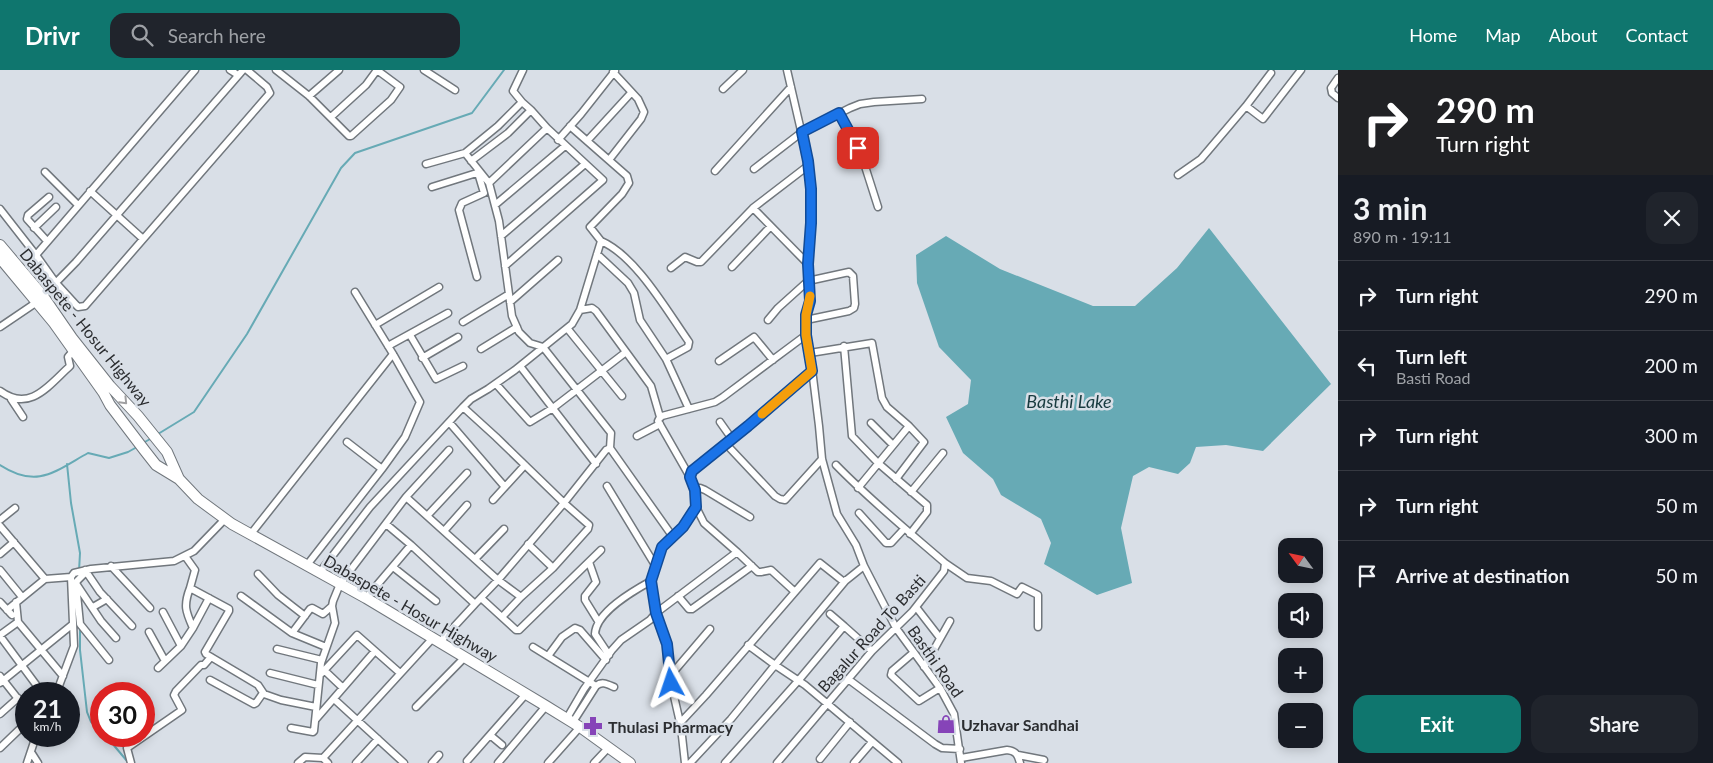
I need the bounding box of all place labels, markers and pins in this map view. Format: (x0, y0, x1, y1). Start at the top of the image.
pin (837, 127, 879, 169)
shop icon: Uzhavar Sandhai (935, 713, 957, 735)
pharmacy icon: Thulasi Pharmacy (582, 715, 604, 737)
place label: Uzhavar Sandhai (961, 715, 1079, 734)
place label: Thulasi Pharmacy (608, 717, 734, 736)

